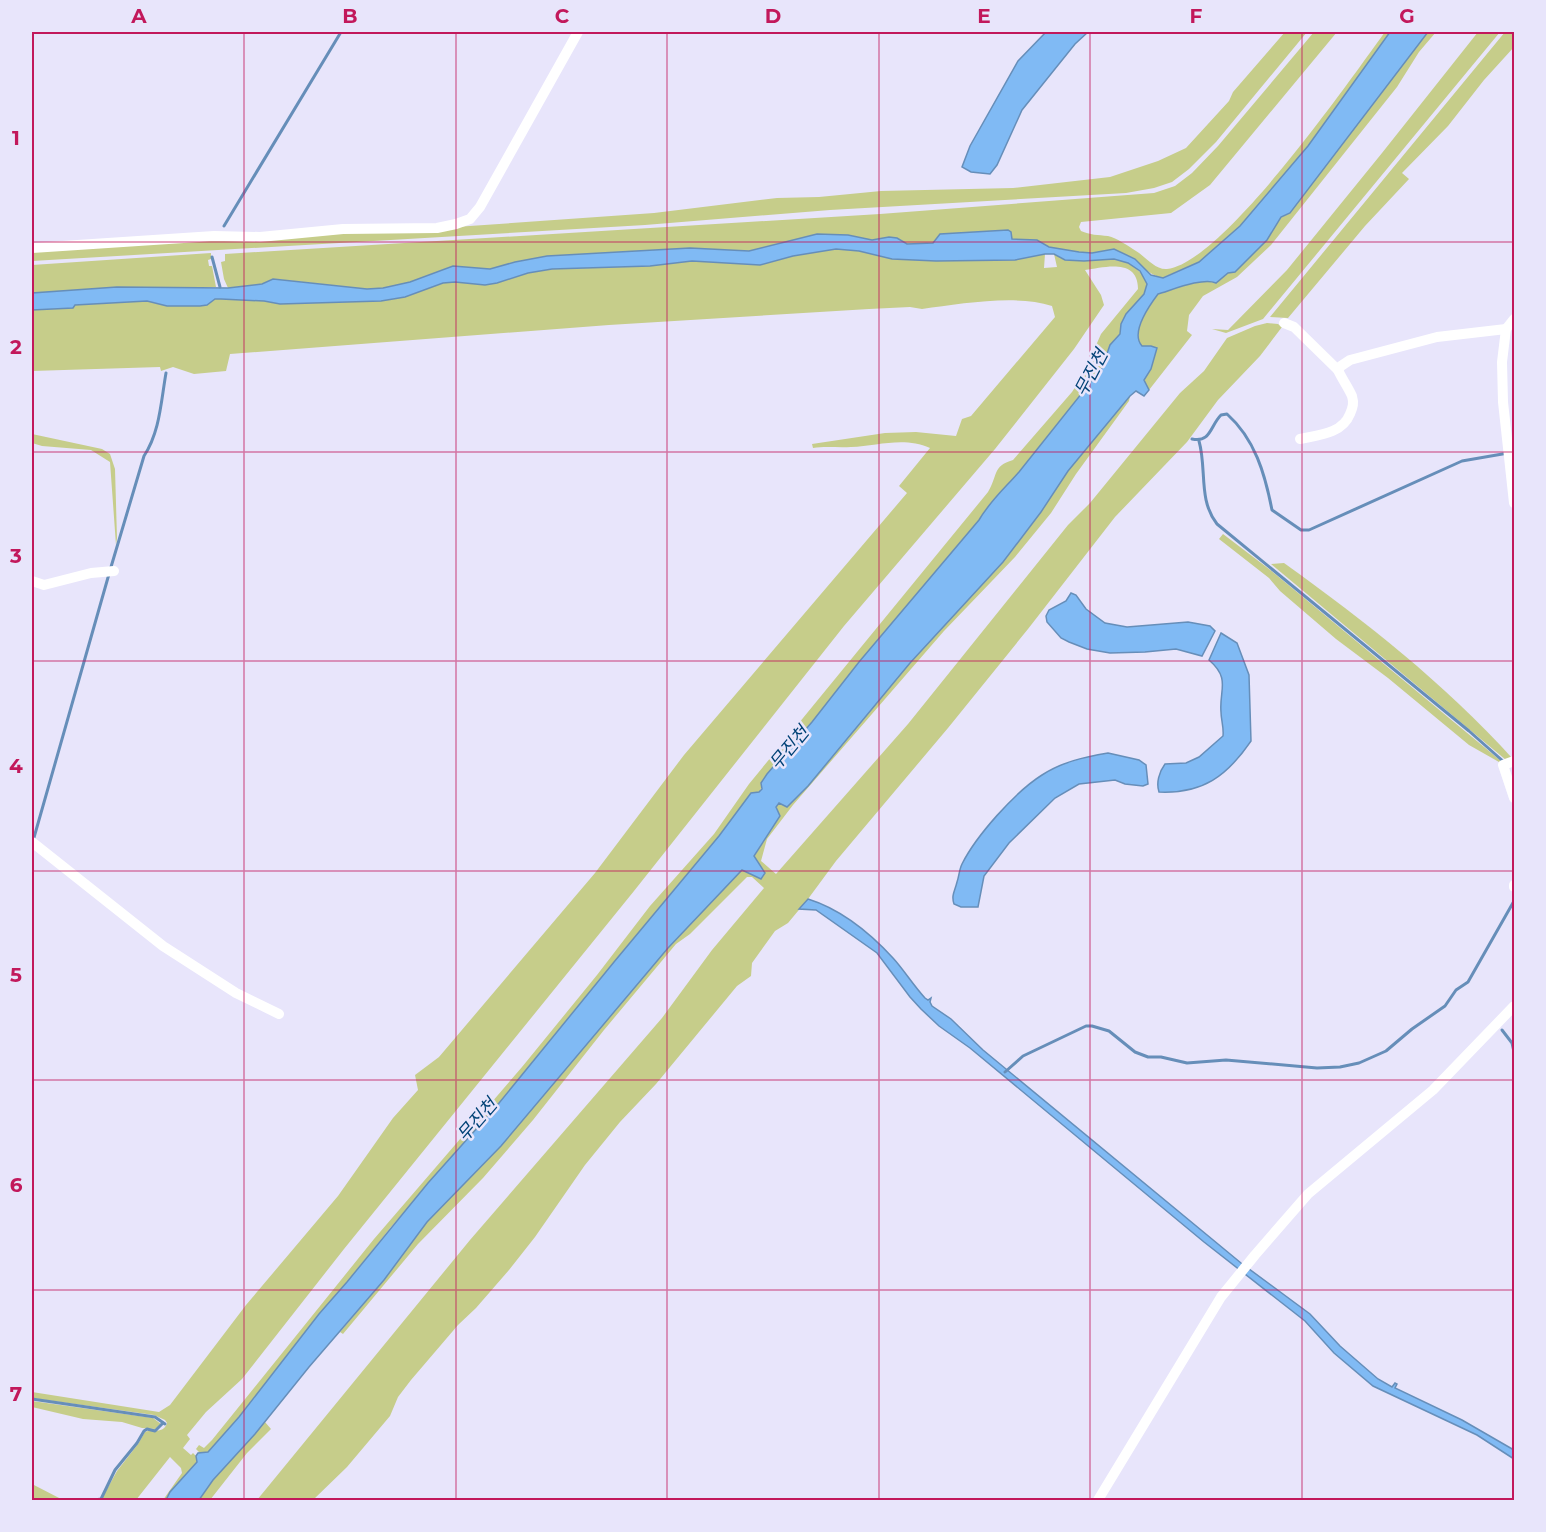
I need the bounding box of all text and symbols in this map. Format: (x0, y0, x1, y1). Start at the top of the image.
text: A (130, 4, 147, 28)
text: B (342, 4, 358, 28)
text: C (555, 4, 570, 28)
text: D (765, 4, 781, 28)
text: E (977, 4, 991, 28)
text: F (1190, 4, 1203, 28)
text: G (1399, 4, 1415, 28)
text: 1 (12, 126, 20, 150)
text: 2 (10, 335, 22, 359)
water label: 무진천 (1070, 344, 1114, 400)
text: 3 (9, 544, 22, 568)
water label: 무진천 (765, 720, 815, 774)
text: 4 (9, 754, 23, 778)
text: 5 (10, 963, 22, 987)
water label: 무진천 (452, 1092, 503, 1146)
text: 6 (10, 1173, 23, 1197)
text: 7 (10, 1382, 22, 1406)

